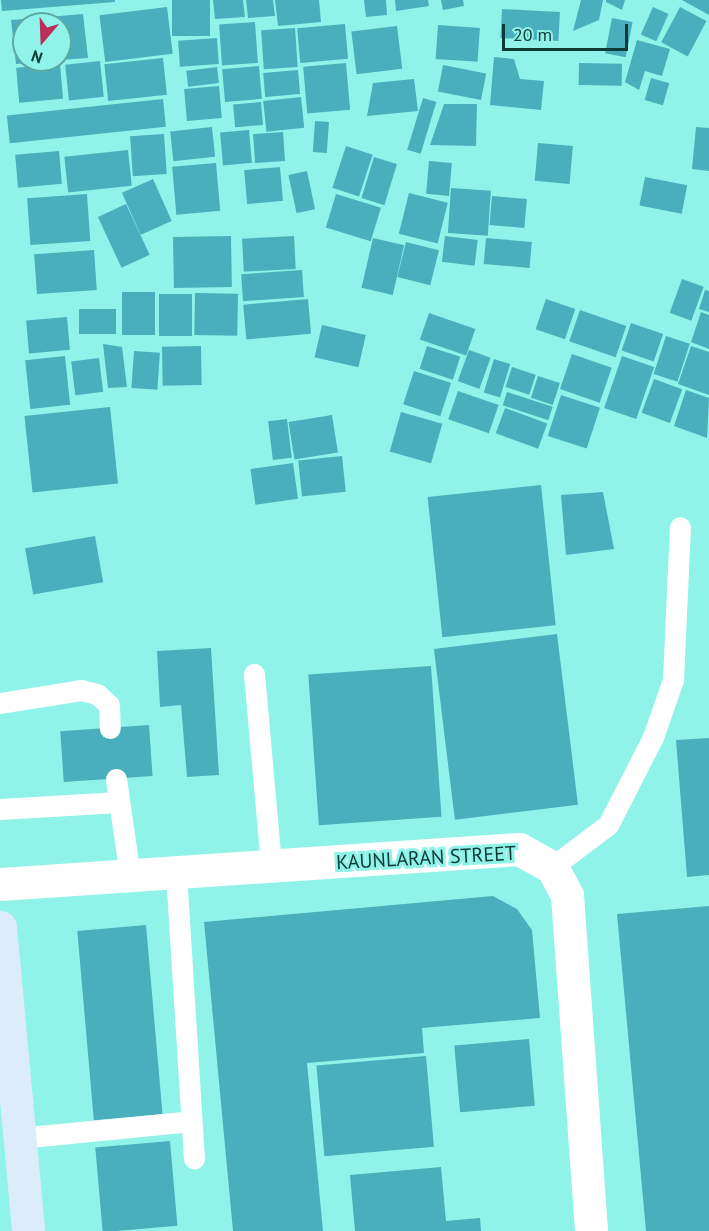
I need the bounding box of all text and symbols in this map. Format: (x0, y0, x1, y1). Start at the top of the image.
north arrow (12, 12, 72, 72)
scale bar (505, 12, 631, 50)
text: 20 m (513, 23, 552, 46)
text: N (29, 46, 45, 68)
street label: KAUNLARAN STREET (335, 841, 517, 875)

